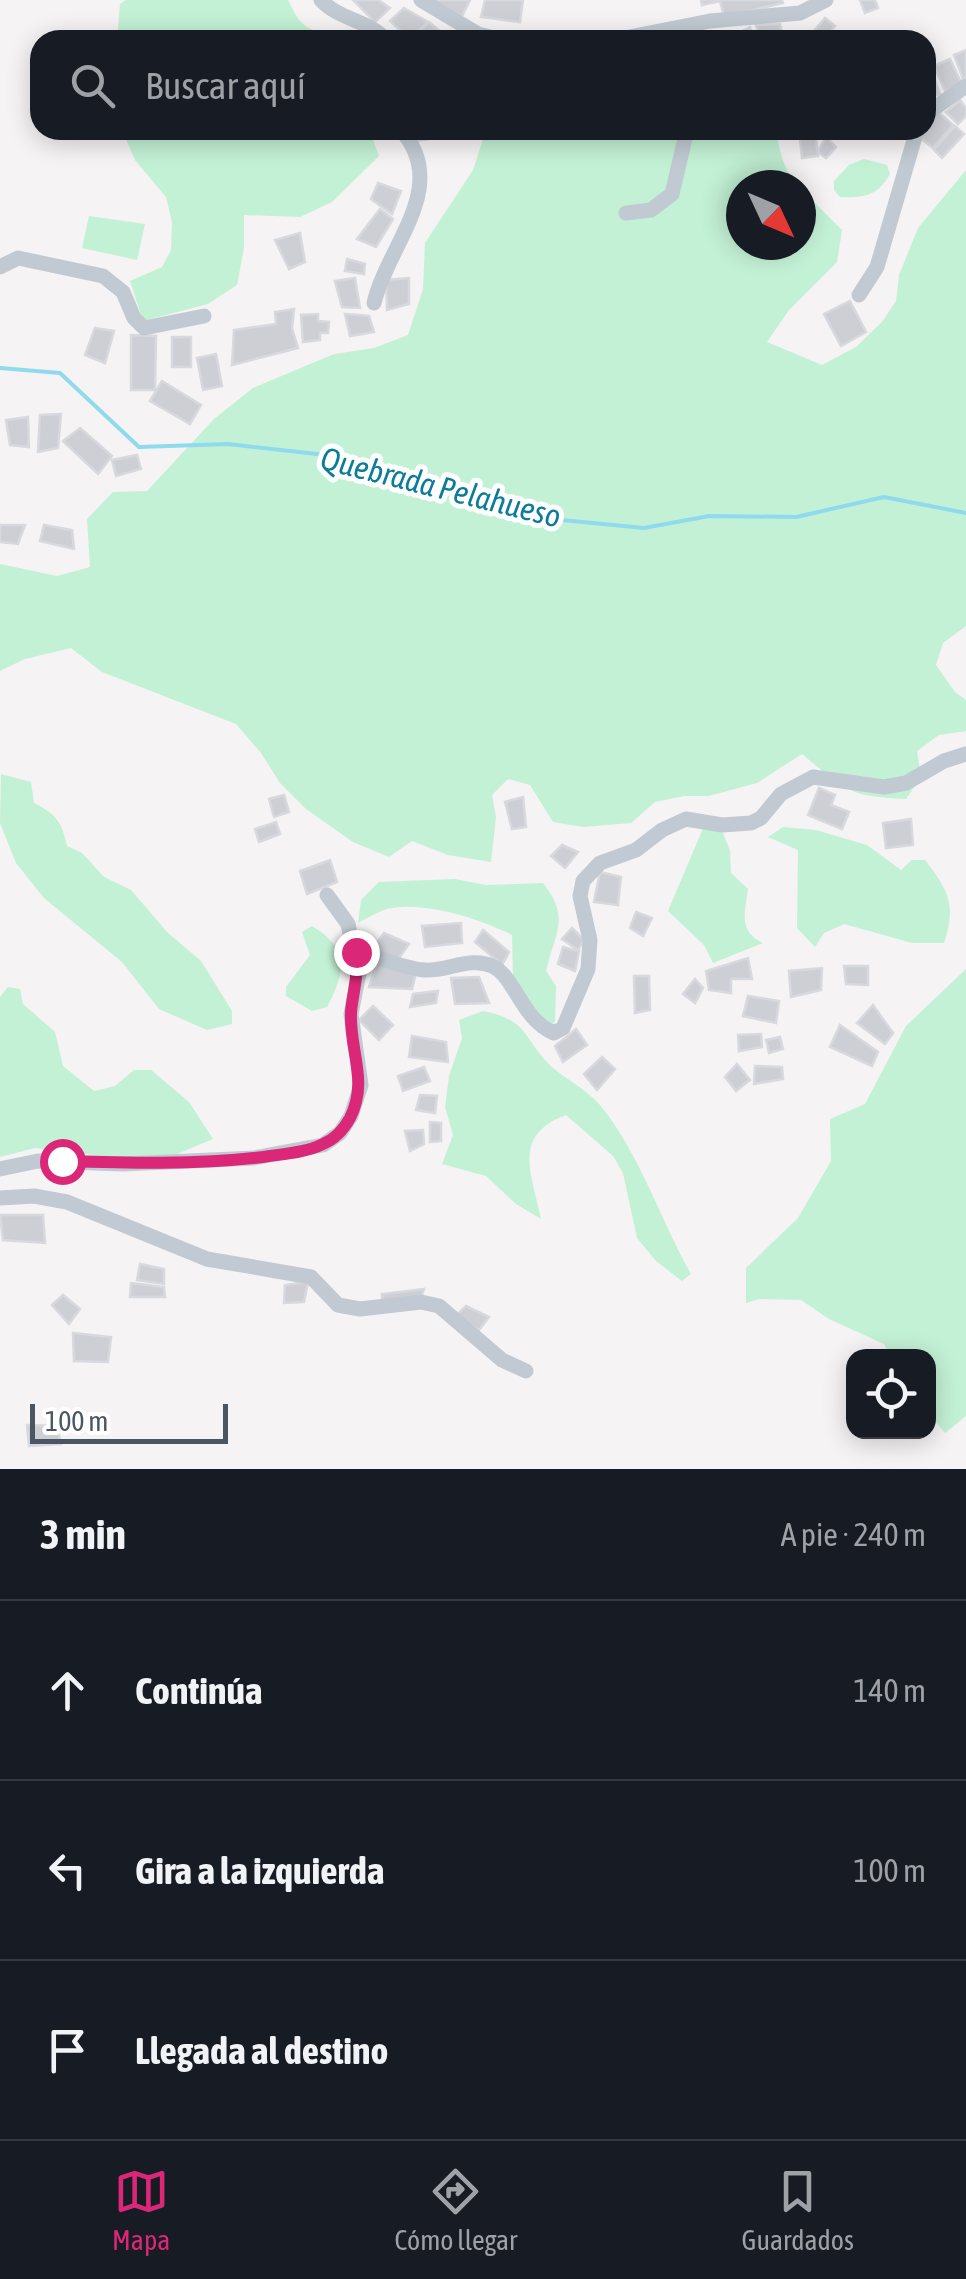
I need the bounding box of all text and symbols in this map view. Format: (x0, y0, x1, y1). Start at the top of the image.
search box (30, 30, 936, 140)
icon: search (65, 58, 120, 113)
text: Buscar aquí (145, 64, 306, 107)
north arrow (726, 170, 816, 260)
water label: Quebrada Pelahueso (317, 439, 565, 535)
route end (334, 930, 380, 976)
route start (40, 1139, 86, 1185)
map controls (846, 1349, 936, 1439)
button: locate (846, 1349, 936, 1439)
scale bar (30, 1399, 228, 1444)
text: 100 m (45, 1405, 108, 1437)
text: 3 min (40, 1510, 126, 1558)
text: A pie · 240 m (781, 1516, 926, 1553)
icon: ahead (40, 1663, 95, 1718)
text: Continúa (135, 1669, 263, 1712)
text: 140 m (853, 1672, 926, 1709)
icon: left (40, 1843, 95, 1898)
text: Gira a la izquierda (135, 1849, 384, 1892)
text: 100 m (853, 1852, 926, 1889)
icon: arrive (40, 2023, 95, 2078)
text: Llegada al destino (135, 2029, 388, 2072)
tab: Mapa (112, 2164, 170, 2256)
tab: Cómo llegar (394, 2164, 517, 2256)
tab: Guardados (742, 2164, 854, 2256)

